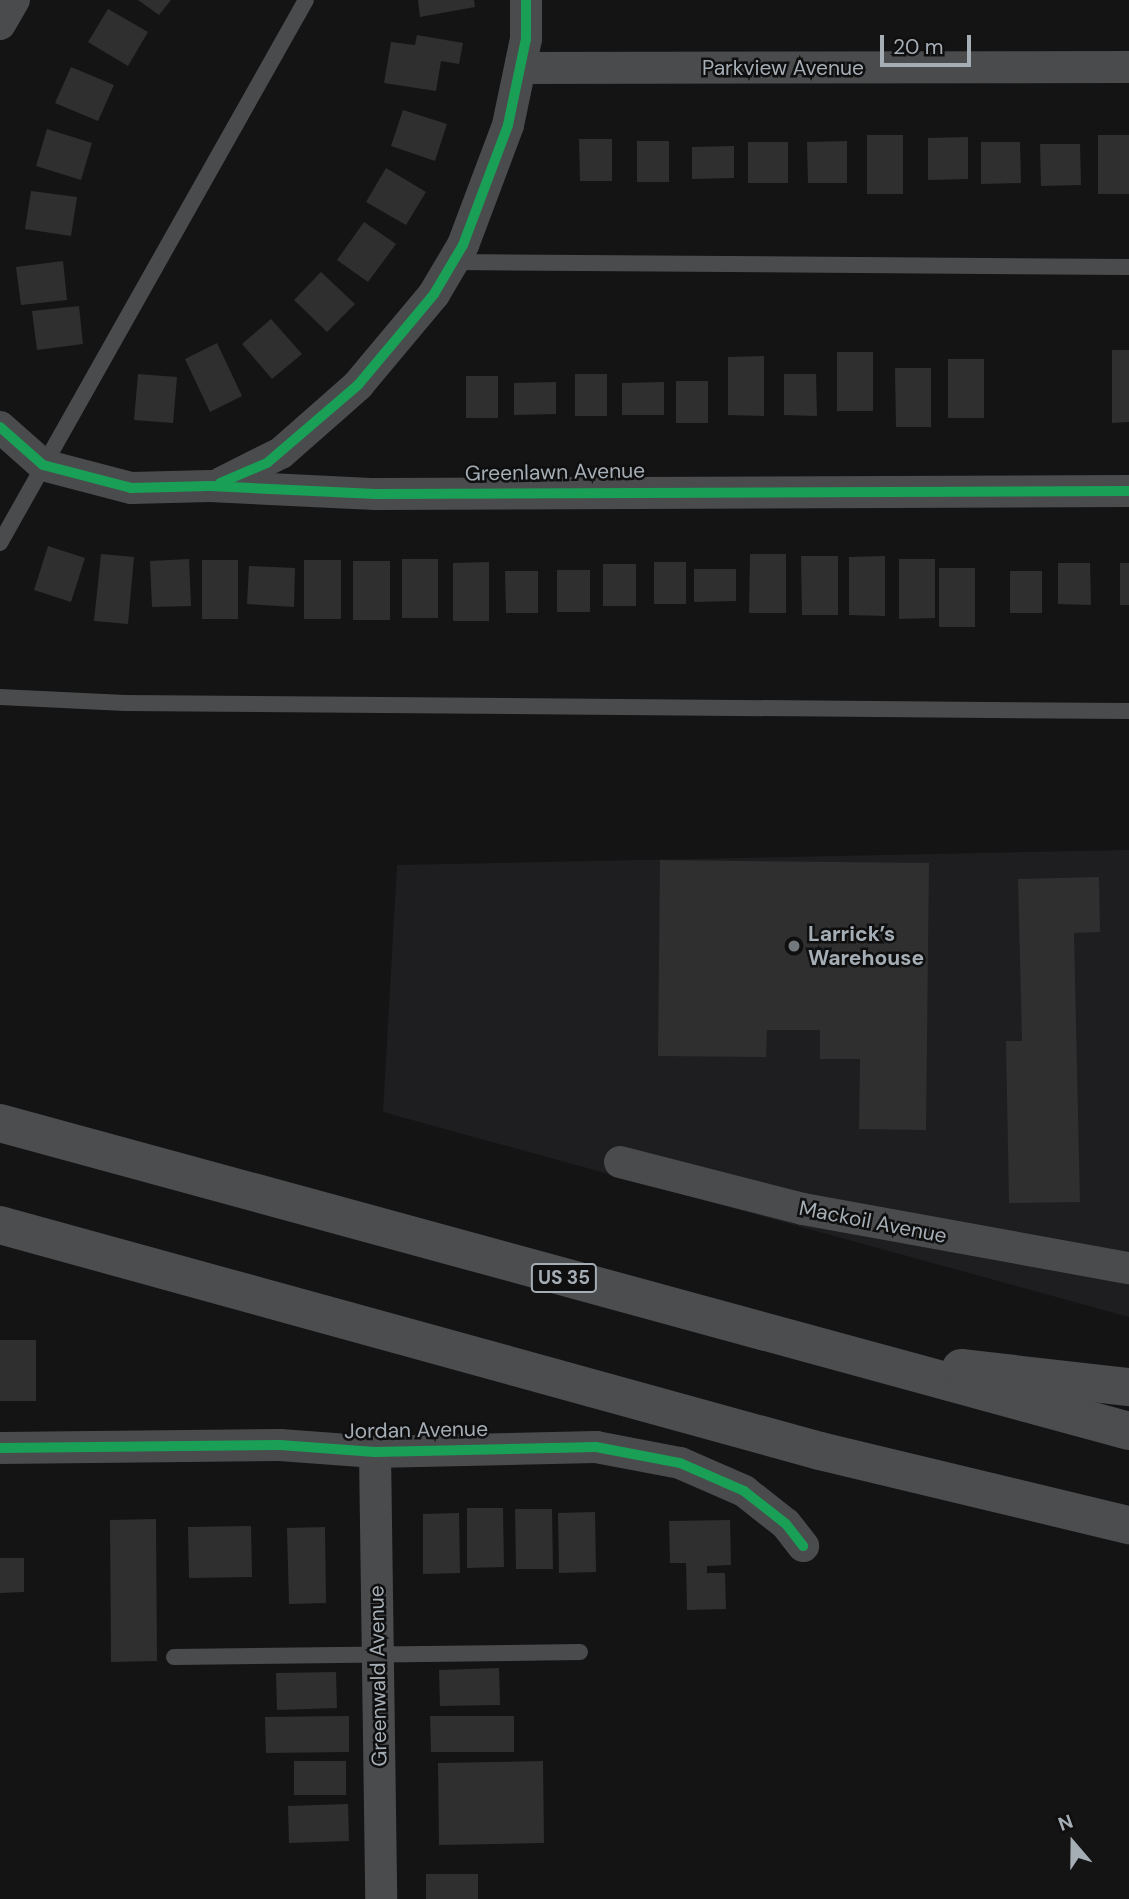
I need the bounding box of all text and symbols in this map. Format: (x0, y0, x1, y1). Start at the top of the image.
scale bar (884, 21, 975, 65)
text: 20 m (893, 33, 944, 61)
street label: Parkview Avenue (702, 55, 864, 81)
street label: Greenlawn Avenue (465, 458, 645, 486)
place label: Larrick’s Warehouse (808, 921, 924, 971)
marker: Larrick’s Warehouse (786, 938, 802, 954)
street label: Mackoil Avenue (797, 1195, 949, 1249)
road number: US 35 (531, 1262, 597, 1294)
street label: Jordan Avenue (344, 1416, 488, 1444)
street label: Greenwald Avenue (364, 1585, 392, 1767)
north arrow (1038, 1808, 1108, 1878)
text: N (1055, 1809, 1076, 1837)

